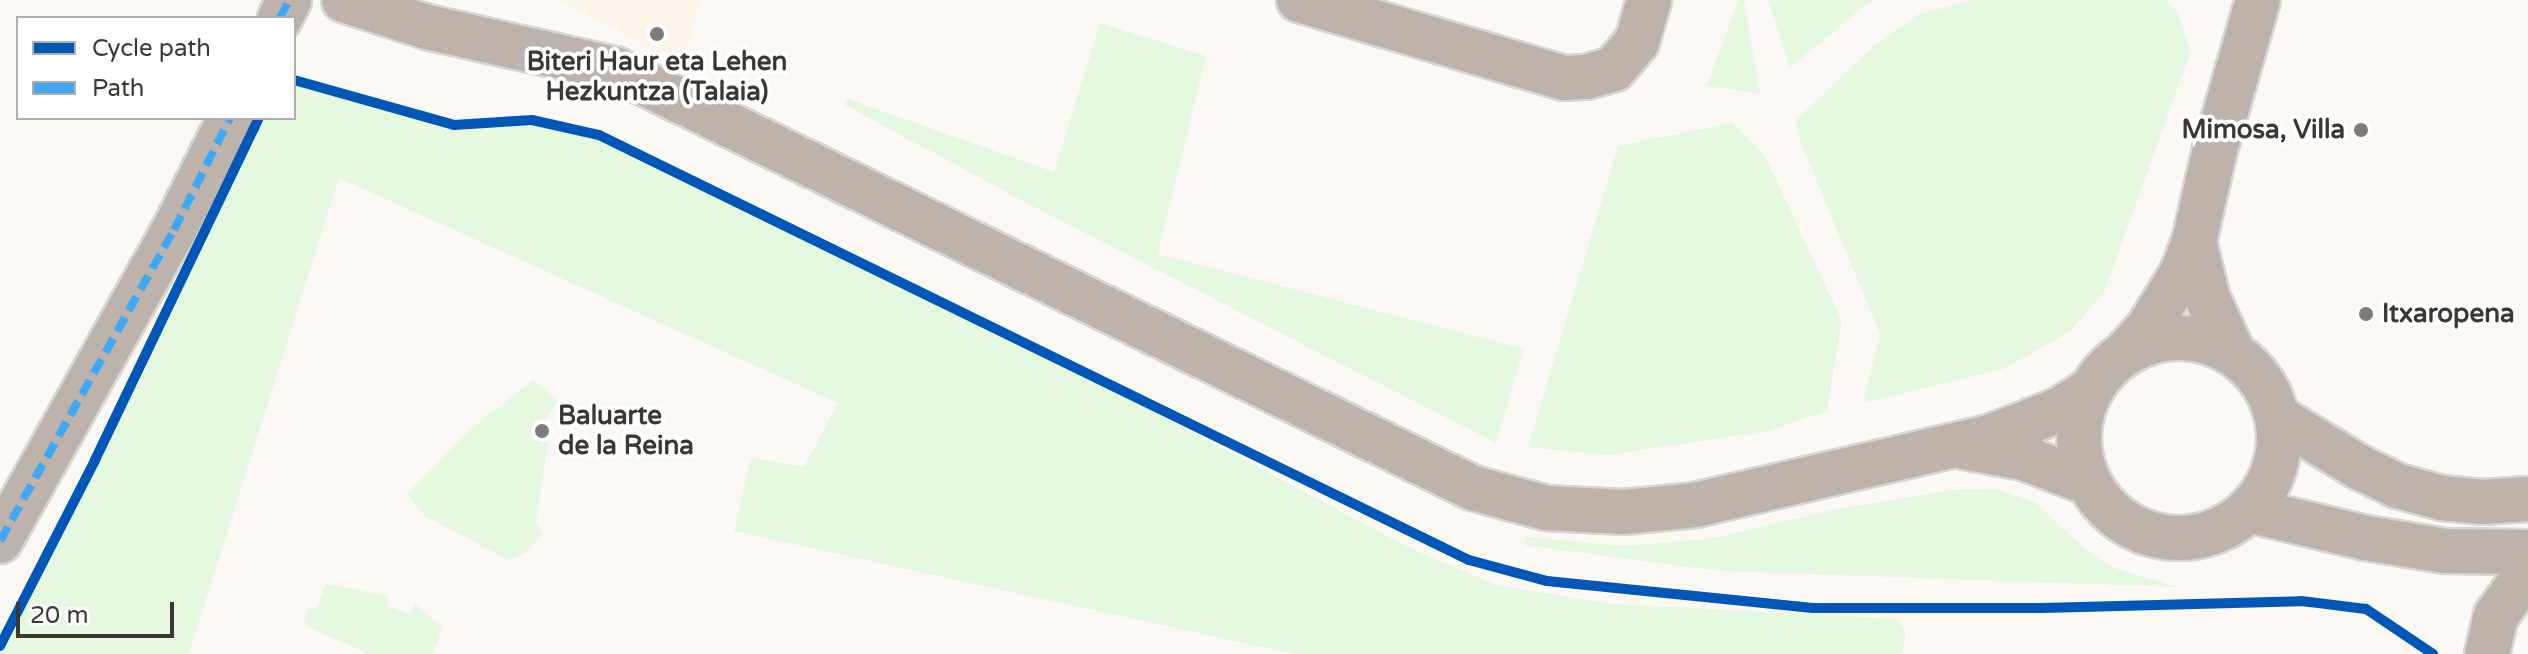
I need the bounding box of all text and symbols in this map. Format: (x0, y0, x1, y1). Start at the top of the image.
legend (16, 16, 296, 120)
marker: Biteri Haur eta Lehen Hezkuntza (Talaia) (648, 25, 666, 43)
text: Cycle path (92, 34, 211, 63)
place label: Biteri Haur eta Lehen Hezkuntza (Talaia) (527, 46, 787, 108)
text: Path (92, 74, 145, 103)
place label: Mimosa, Villa (2182, 114, 2345, 146)
marker: Mimosa, Villa (2352, 121, 2370, 139)
place label: Itxaropena (2382, 298, 2515, 330)
marker: Itxaropena (2357, 305, 2375, 323)
place label: Baluarte de la Reina (558, 400, 694, 462)
marker: Baluarte de la Reina (533, 422, 551, 440)
scale bar (20, 586, 178, 636)
text: 20 m (30, 601, 88, 630)

